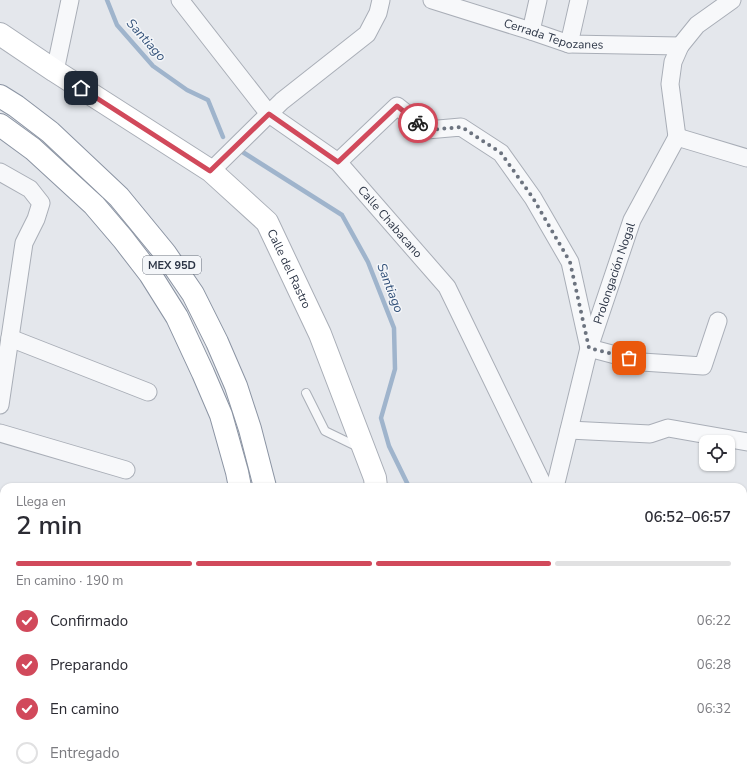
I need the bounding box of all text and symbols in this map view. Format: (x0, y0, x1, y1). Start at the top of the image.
water label: Santiago (122, 15, 170, 65)
street label: Cerrada Tepozanes (502, 15, 604, 53)
pin (64, 71, 98, 105)
icon: home (70, 77, 92, 99)
courier (398, 103, 438, 143)
icon: bike (407, 112, 429, 134)
street label: Calle Chabacano (354, 182, 426, 262)
street label: Prolongación Nogal (590, 220, 639, 326)
street label: Calle del Rastro (263, 226, 315, 311)
road number: MEX 95D (143, 256, 201, 274)
water label: Santiago (372, 261, 408, 315)
pin (612, 341, 646, 375)
icon: bag (618, 347, 640, 369)
map controls (699, 435, 735, 471)
button: locate (699, 435, 735, 471)
text: Llega en (16, 493, 66, 511)
text: 06:52–06:57 (644, 507, 731, 527)
text: 2 min (16, 508, 82, 543)
text: En camino · 190 m (16, 572, 123, 590)
icon: check (16, 610, 38, 632)
text: Confirmado (50, 611, 128, 631)
text: 06:22 (697, 612, 731, 630)
icon: check (16, 654, 38, 676)
text: Preparando (50, 655, 128, 675)
text: 06:28 (697, 656, 731, 674)
icon: check (16, 698, 38, 720)
text: En camino (50, 699, 119, 719)
text: 06:32 (697, 700, 731, 718)
text: Entregado (50, 743, 120, 763)

